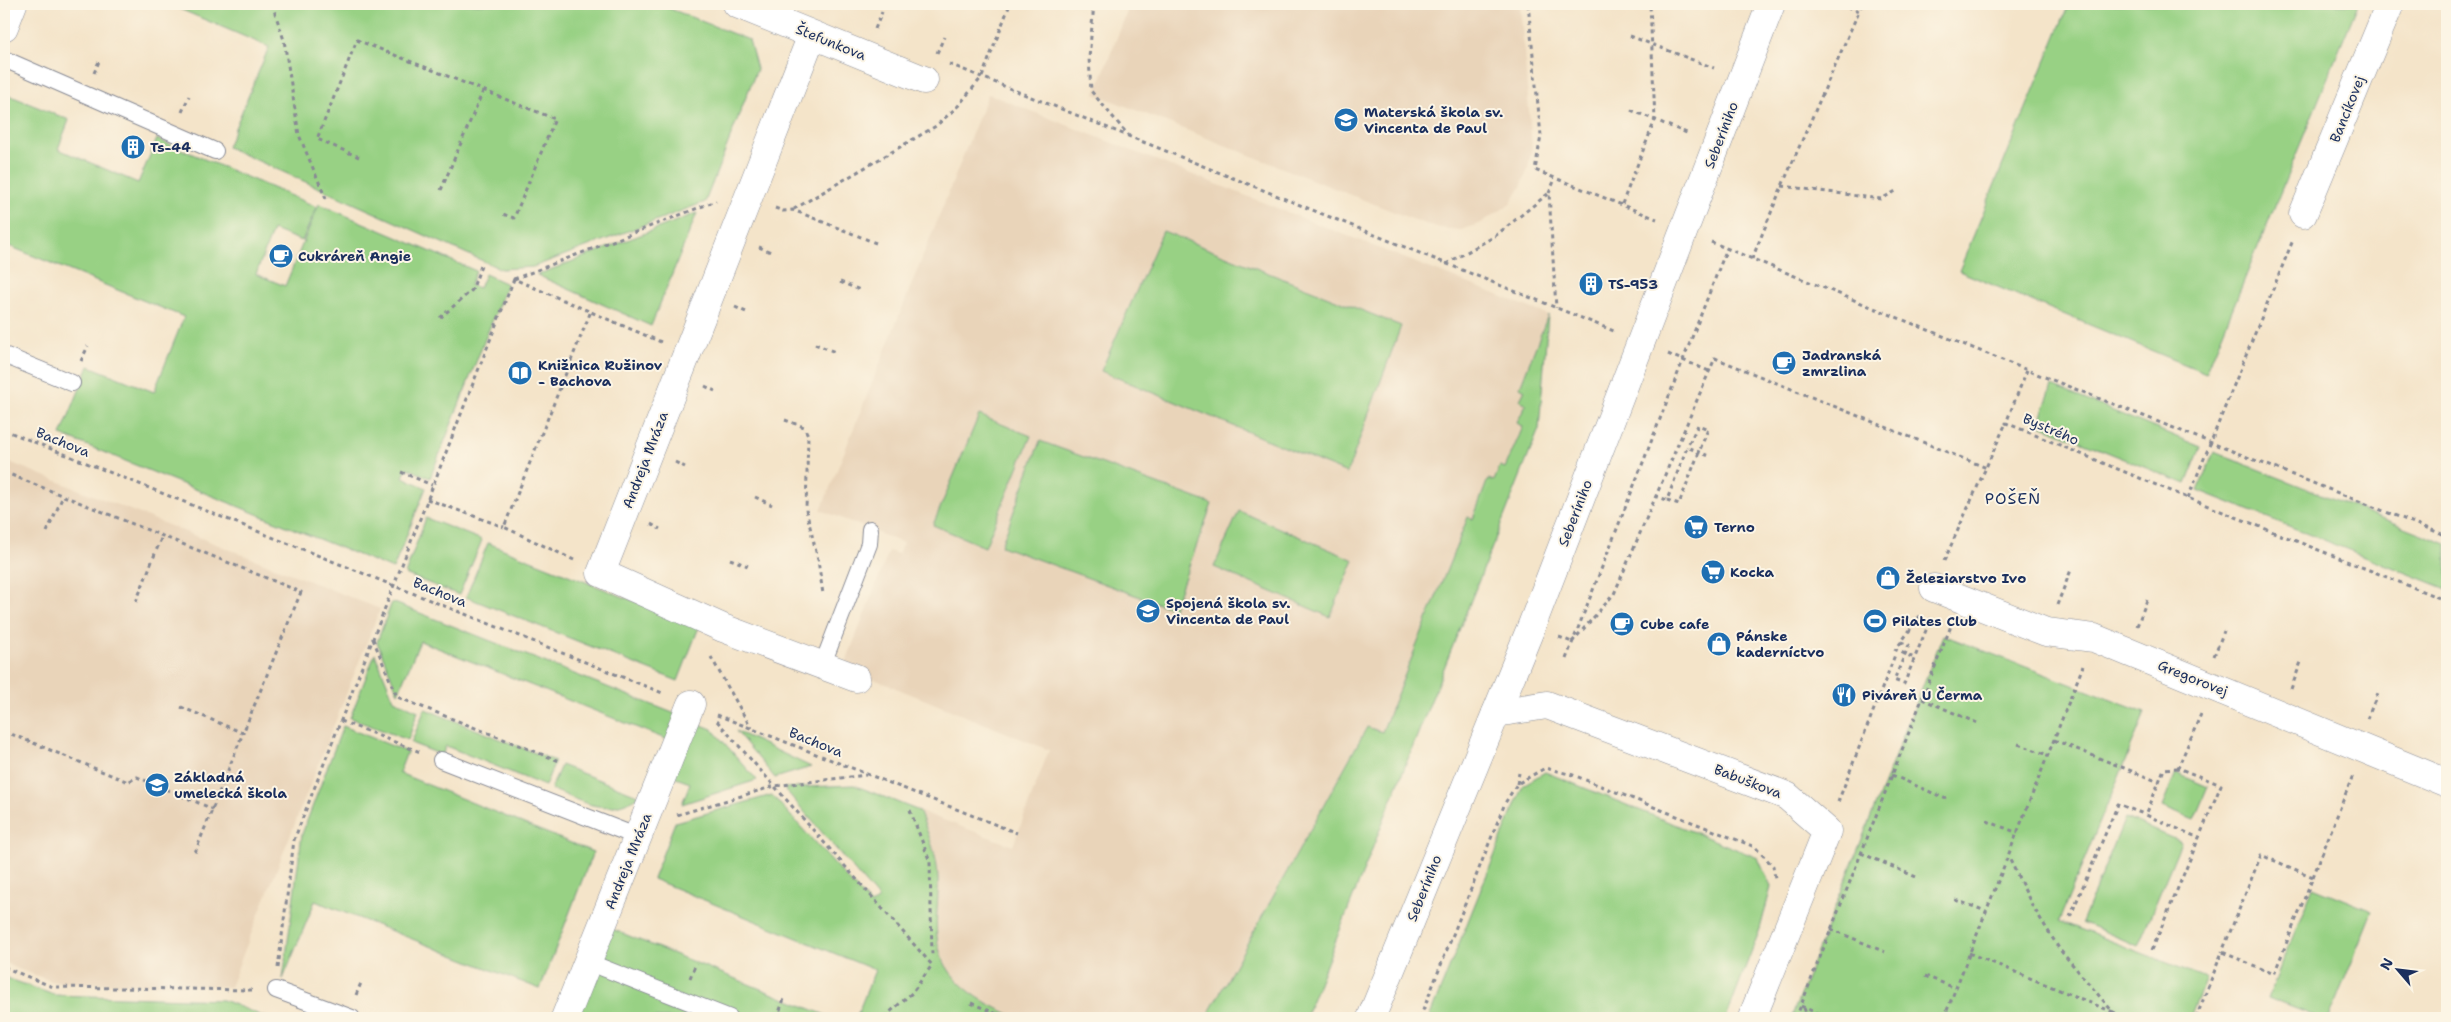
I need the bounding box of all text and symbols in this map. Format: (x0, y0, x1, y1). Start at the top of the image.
street label: Štefunkova (793, 20, 869, 64)
street label: Bancíkovej (2326, 73, 2368, 145)
street label: Seberíniho (1700, 99, 1742, 171)
place label: Materská škola sv. Vincenta de Paul (1364, 103, 1503, 137)
school or university icon: Materská škola sv. Vincenta de Paul (1333, 107, 1359, 133)
building icon: Ts-44 (120, 134, 146, 160)
place label: Ts-44 (150, 138, 191, 156)
cafe icon: Cukráreň Angie (268, 243, 294, 269)
place label: Cukráreň Angie (298, 247, 411, 265)
building icon: TS-953 (1578, 271, 1604, 297)
place label: TS-953 (1608, 275, 1658, 293)
place label: Jadranská zmrzlina (1802, 346, 1882, 380)
cafe icon: Jadranská zmrzlina (1771, 350, 1797, 376)
place label: Knižnica Ružinov - Bachova (538, 356, 663, 390)
library icon: Knižnica Ružinov - Bachova (507, 360, 533, 386)
street label: Andreja Mráza (618, 409, 672, 511)
street label: Bystrého (2020, 409, 2082, 449)
street label: Bachova (34, 423, 93, 461)
street label: Seberíniho (1554, 477, 1596, 549)
district label: POŠEŇ (1985, 488, 2041, 509)
supermarket icon: Terno (1683, 514, 1709, 540)
place label: Terno (1714, 518, 1755, 536)
supermarket icon: Kocka (1700, 559, 1726, 585)
place label: Kocka (1730, 563, 1775, 581)
shop icon: Železiarstvo Ivo (1875, 565, 1901, 591)
place label: Železiarstvo Ivo (1906, 569, 2026, 587)
street label: Bachova (411, 573, 470, 611)
place label: Spojená škola sv. Vincenta de Paul (1166, 594, 1291, 628)
school or university icon: Spojená škola sv. Vincenta de Paul (1135, 598, 1161, 624)
sports icon: Pilates Club (1862, 608, 1888, 634)
cafe icon: Cube cafe (1609, 611, 1635, 637)
place label: Pilates Club (1892, 612, 1977, 630)
place label: Cube cafe (1640, 615, 1709, 633)
place label: Pánske kaderníctvo (1736, 627, 1824, 661)
shop icon: Pánske kaderníctvo (1706, 631, 1732, 657)
street label: Gregorovej (2155, 656, 2231, 700)
restaurant icon: Piváreň U Čerma (1831, 682, 1857, 708)
place label: Piváreň U Čerma (1862, 686, 1983, 704)
street label: Bachova (787, 723, 846, 761)
street label: Babuškova (1711, 760, 1785, 802)
place label: Základná umelecká škola (174, 768, 287, 802)
school or university icon: Základná umelecká škola (144, 772, 170, 798)
street label: Andreja Mráza (600, 810, 656, 912)
street label: Seberíniho (1402, 852, 1446, 924)
north arrow (2374, 944, 2424, 994)
text: N (2376, 955, 2397, 973)

